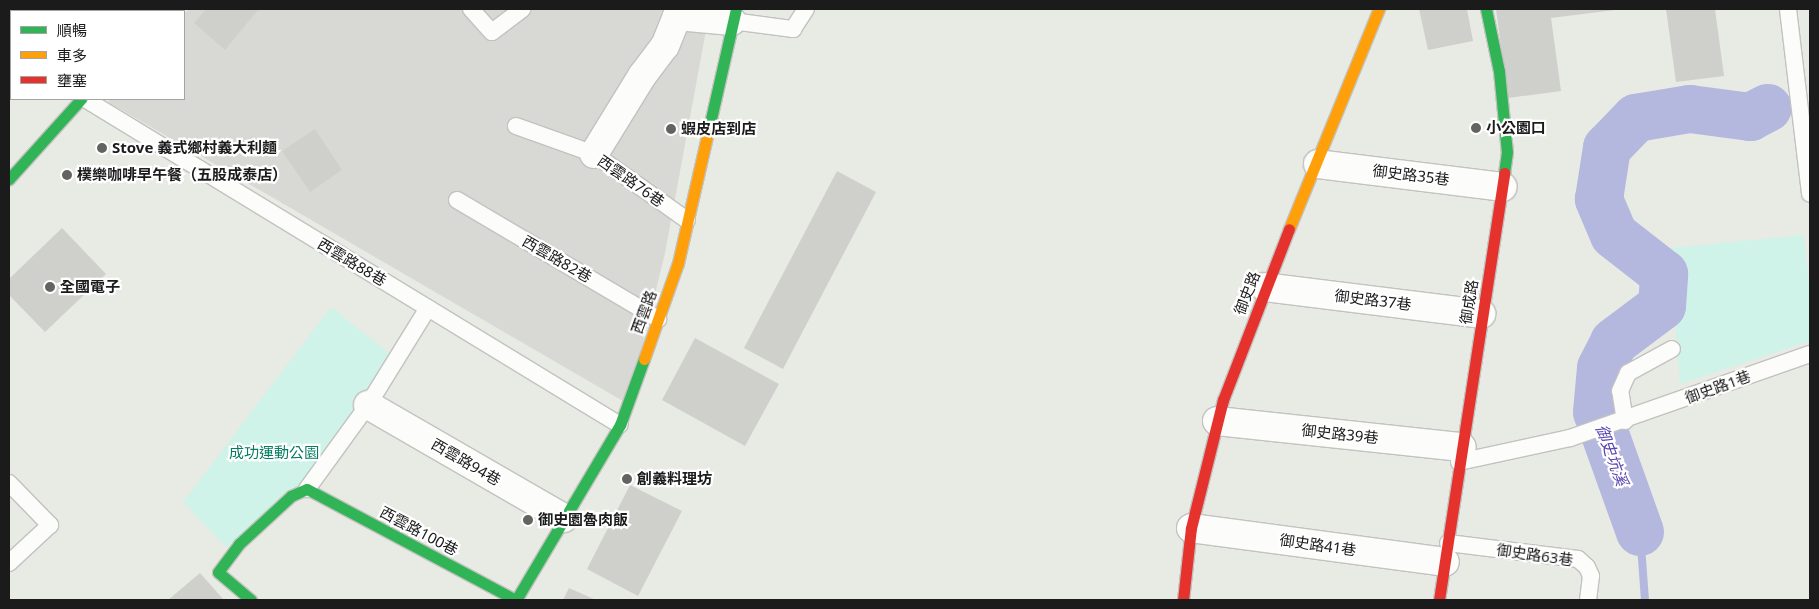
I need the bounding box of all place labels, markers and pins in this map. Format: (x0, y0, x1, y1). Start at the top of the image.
place label: 小公園口 (1486, 119, 1546, 137)
place label: 蝦皮店到店 (681, 120, 756, 138)
marker: 小公園口 (1470, 122, 1482, 134)
marker: 蝦皮店到店 (665, 123, 677, 135)
place label: Stove 義式鄉村義大利麵 (112, 139, 277, 157)
marker: Stove 義式鄉村義大利麵 (96, 142, 108, 154)
place label: 樸樂咖啡早午餐（五股成泰店） (77, 166, 287, 184)
marker: 樸樂咖啡早午餐（五股成泰店） (61, 169, 73, 181)
place label: 全國電子 (60, 278, 120, 296)
marker: 全國電子 (44, 281, 56, 293)
place label: 創義料理坊 (637, 470, 712, 488)
marker: 創義料理坊 (621, 473, 633, 485)
place label: 御史園魯肉飯 (538, 511, 628, 529)
marker: 御史園魯肉飯 (522, 514, 534, 526)

